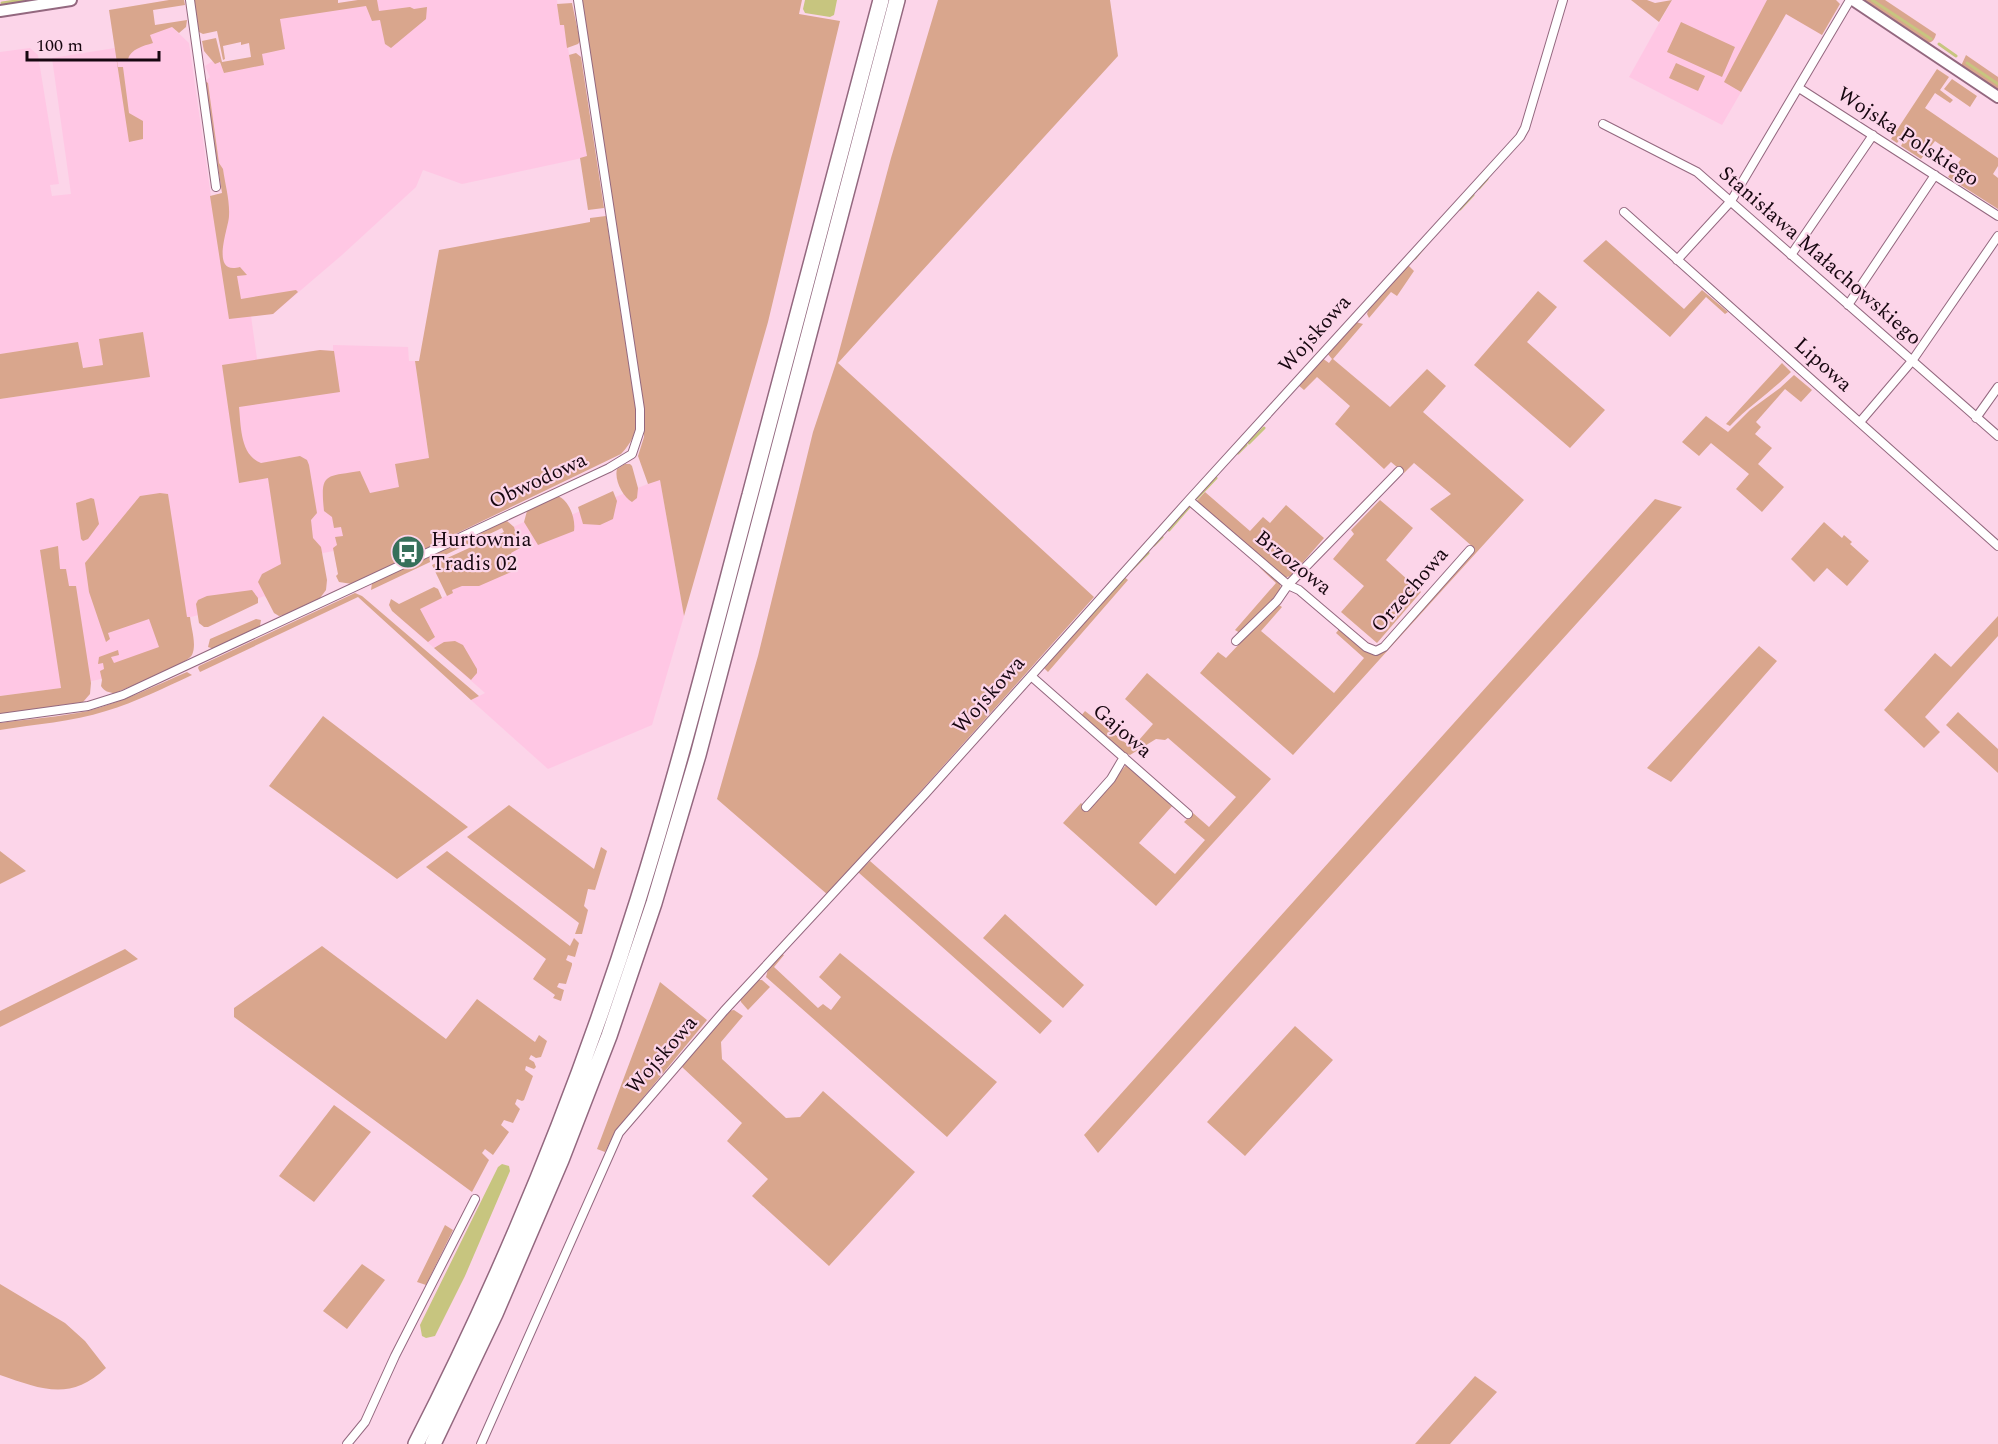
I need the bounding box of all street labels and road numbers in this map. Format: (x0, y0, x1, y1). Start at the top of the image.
street label: Wojska Polskiego (1830, 79, 1986, 195)
street label: Stanisława Małachowskiego (1711, 158, 1929, 354)
street label: Wojskowa (1271, 287, 1359, 380)
street label: Lipowa (1787, 330, 1860, 401)
street label: Obwodowa (484, 444, 593, 518)
street label: Brzozowa (1247, 523, 1339, 604)
street label: Orzechowa (1363, 539, 1457, 640)
street label: Wojskowa (945, 648, 1033, 741)
street label: Gajowa (1085, 696, 1160, 767)
street label: Wojskowa (618, 1008, 706, 1102)

